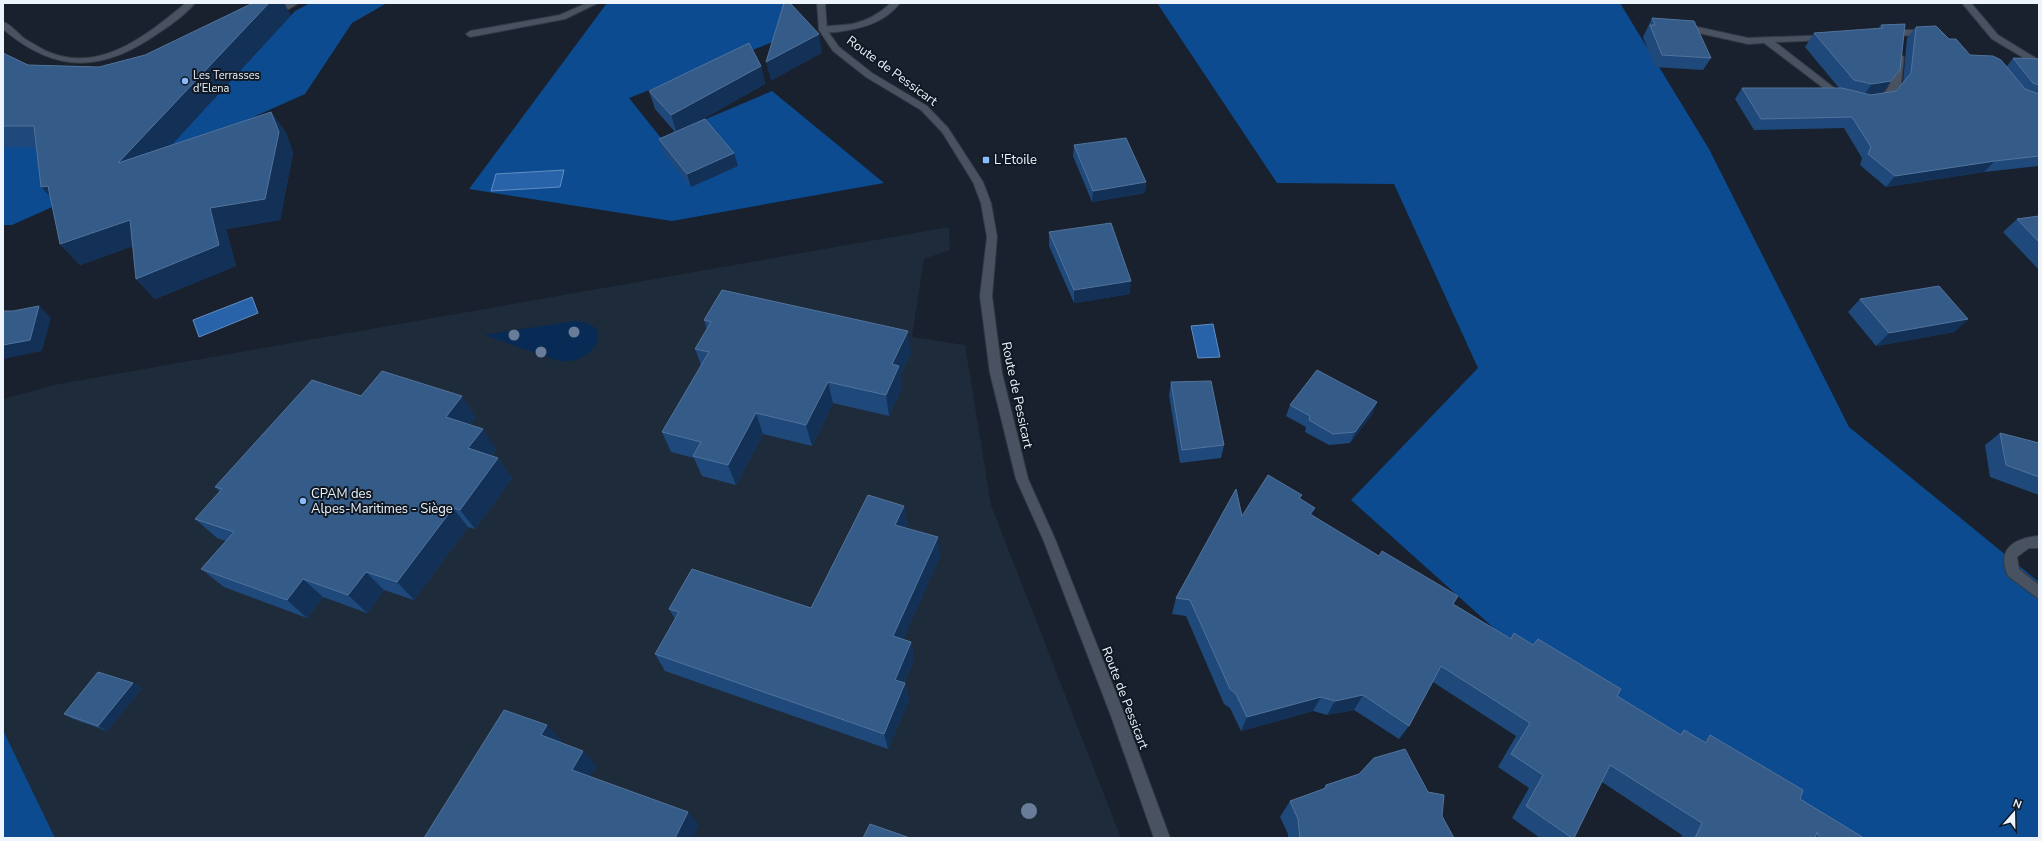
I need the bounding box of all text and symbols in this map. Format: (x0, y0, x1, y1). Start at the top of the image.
street label: Route de Pessicart (843, 32, 942, 110)
place label: Les Terrasses d'Elena (193, 68, 260, 96)
marker: Les Terrasses d'Elena (180, 76, 190, 86)
place label: L'Etoile (994, 151, 1037, 169)
marker: L'Etoile (981, 155, 991, 165)
street label: Route de Pessicart (997, 340, 1037, 450)
place label: CPAM des Alpes-Maritimes - Siège (311, 485, 453, 518)
marker: CPAM des Alpes-Maritimes - Siège (298, 496, 308, 506)
street label: Route de Pessicart (1097, 644, 1153, 752)
north arrow (1994, 793, 2034, 833)
text: N (2011, 796, 2024, 813)

